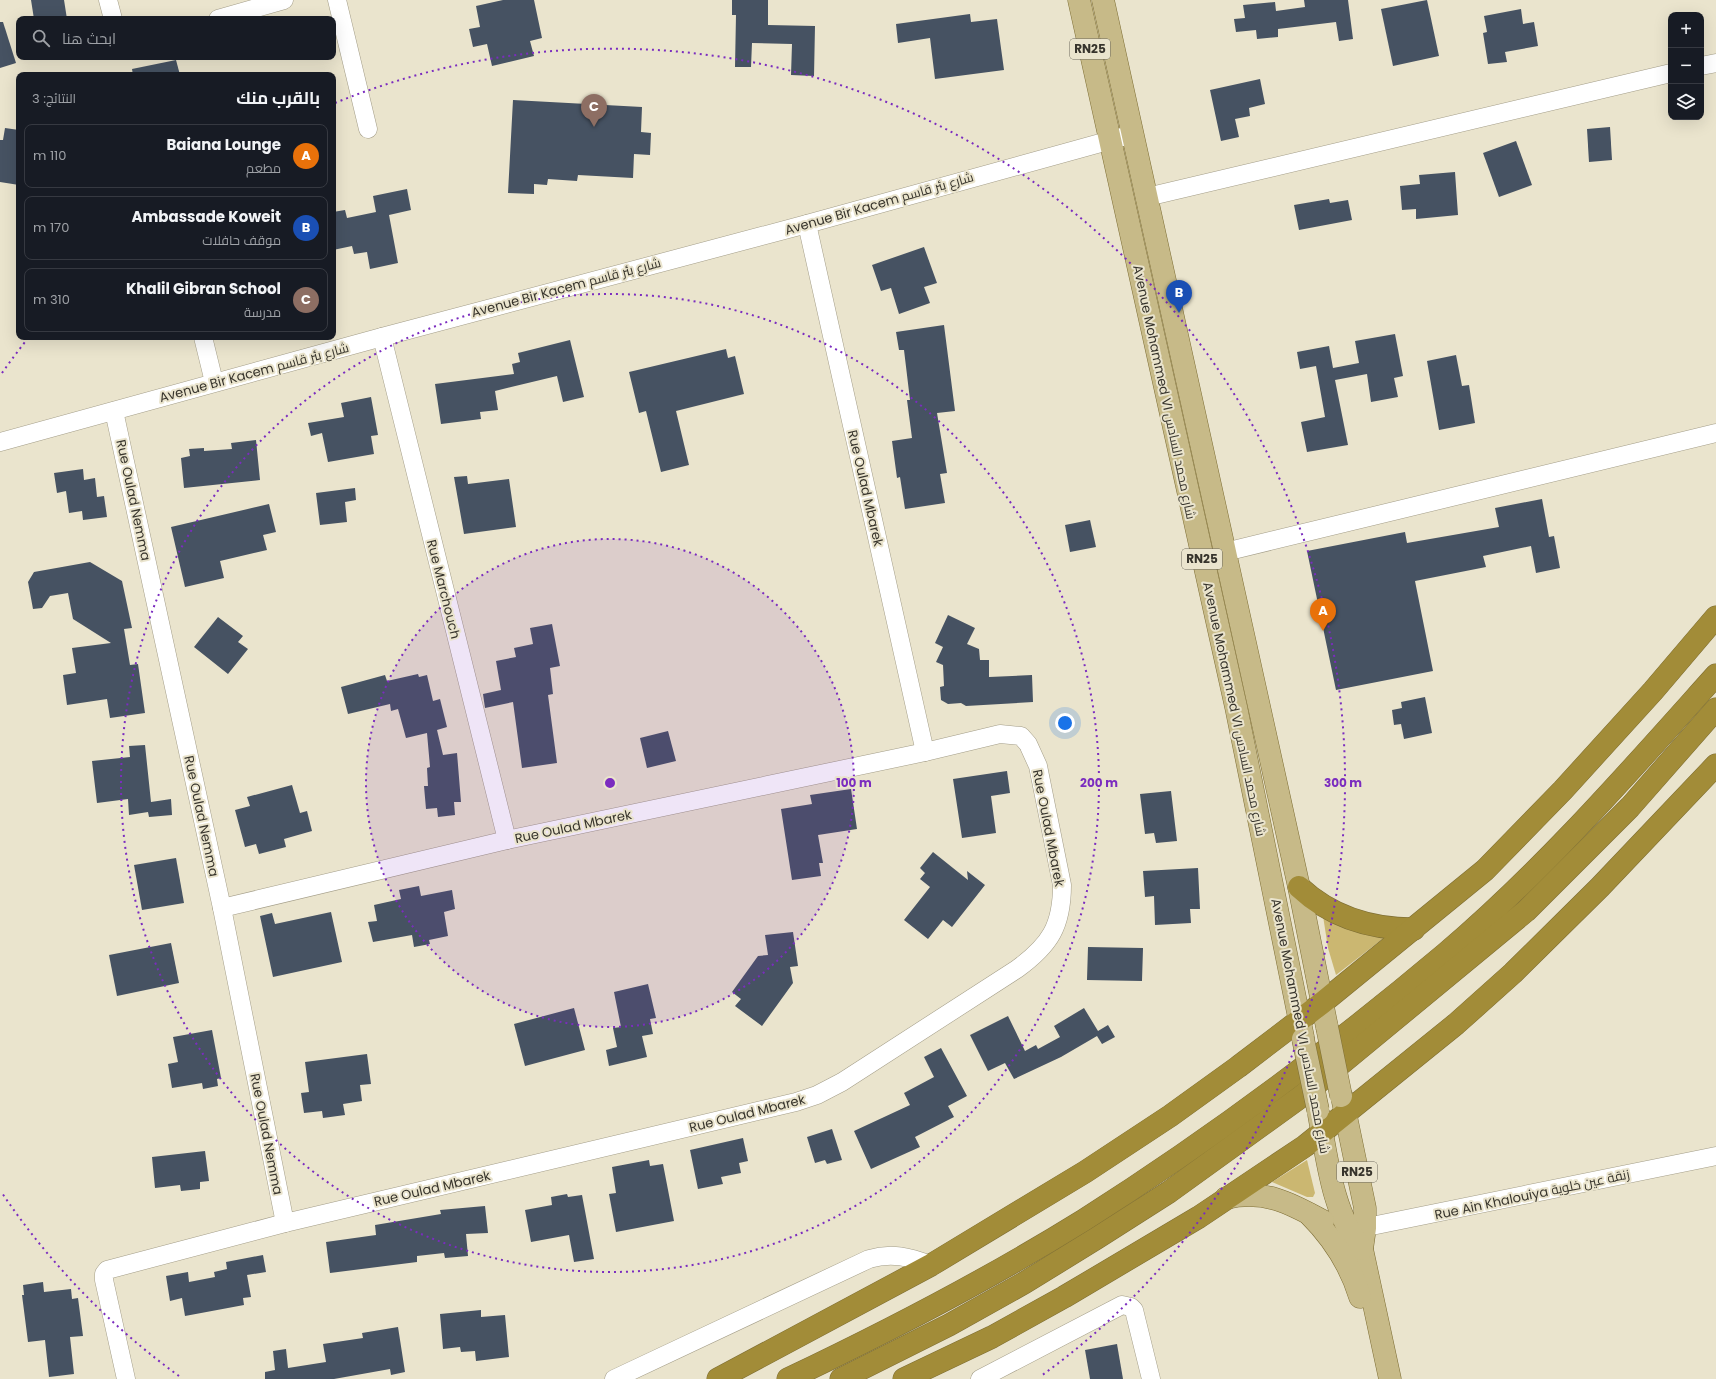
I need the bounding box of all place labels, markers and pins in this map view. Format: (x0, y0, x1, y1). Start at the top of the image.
pin: C (581, 94, 607, 127)
pin: B (1166, 280, 1192, 313)
pin: A (1310, 598, 1336, 631)
centre of rings (603, 776, 617, 790)

